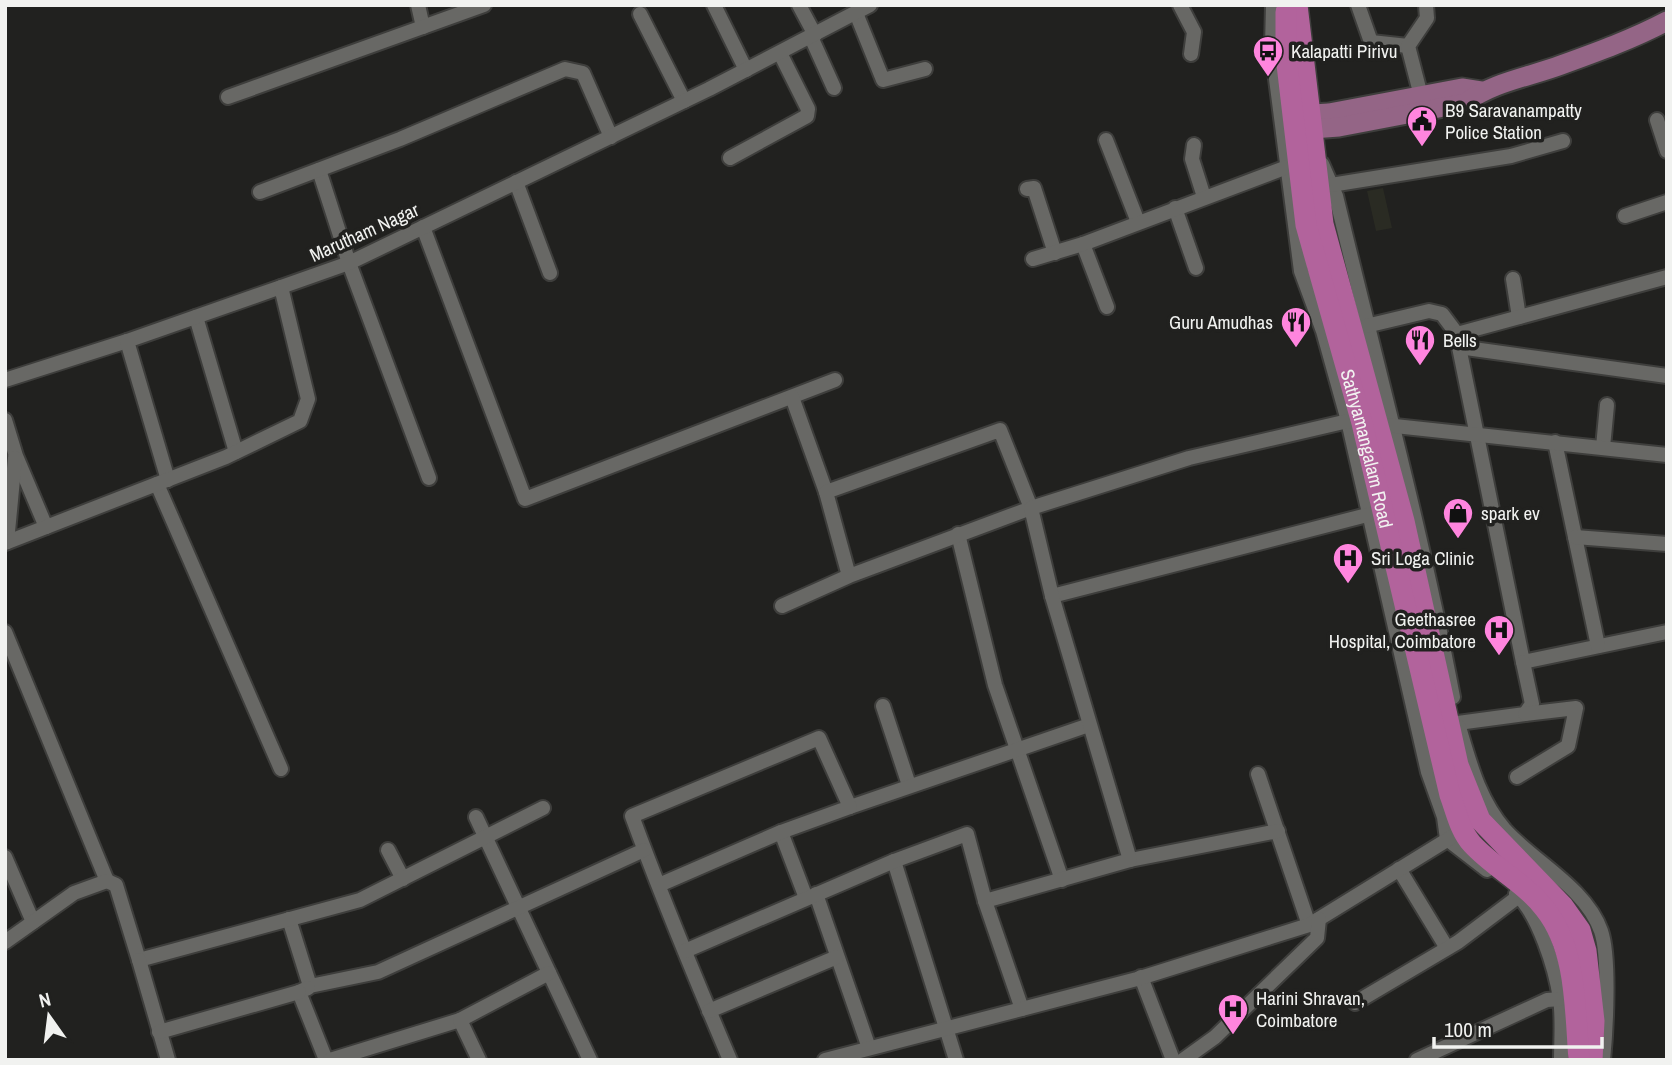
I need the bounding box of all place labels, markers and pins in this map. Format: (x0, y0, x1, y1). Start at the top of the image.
bus stop icon: Kalapatti Pirivu (1251, 34, 1285, 78)
place label: Kalapatti Pirivu (1291, 38, 1398, 64)
place label: B9 Saravanampatty Police Station (1445, 97, 1582, 145)
public building icon: B9 Saravanampatty Police Station (1405, 104, 1439, 148)
restaurant icon: Guru Amudhas (1279, 305, 1313, 349)
place label: Guru Amudhas (1169, 309, 1273, 335)
restaurant icon: Bells (1403, 323, 1437, 367)
place label: Bells (1443, 327, 1477, 353)
shop icon: spark ev (1441, 496, 1475, 540)
place label: spark ev (1481, 500, 1540, 526)
hospital icon: Sri Loga Clinic (1331, 541, 1365, 585)
place label: Sri Loga Clinic (1371, 545, 1474, 571)
place label: Geethasree Hospital, Coimbatore (1329, 606, 1476, 654)
hospital icon: Geethasree Hospital, Coimbatore (1482, 613, 1516, 657)
place label: Harini Shravan, Coimbatore (1256, 985, 1365, 1033)
hospital icon: Harini Shravan, Coimbatore (1216, 992, 1250, 1036)

